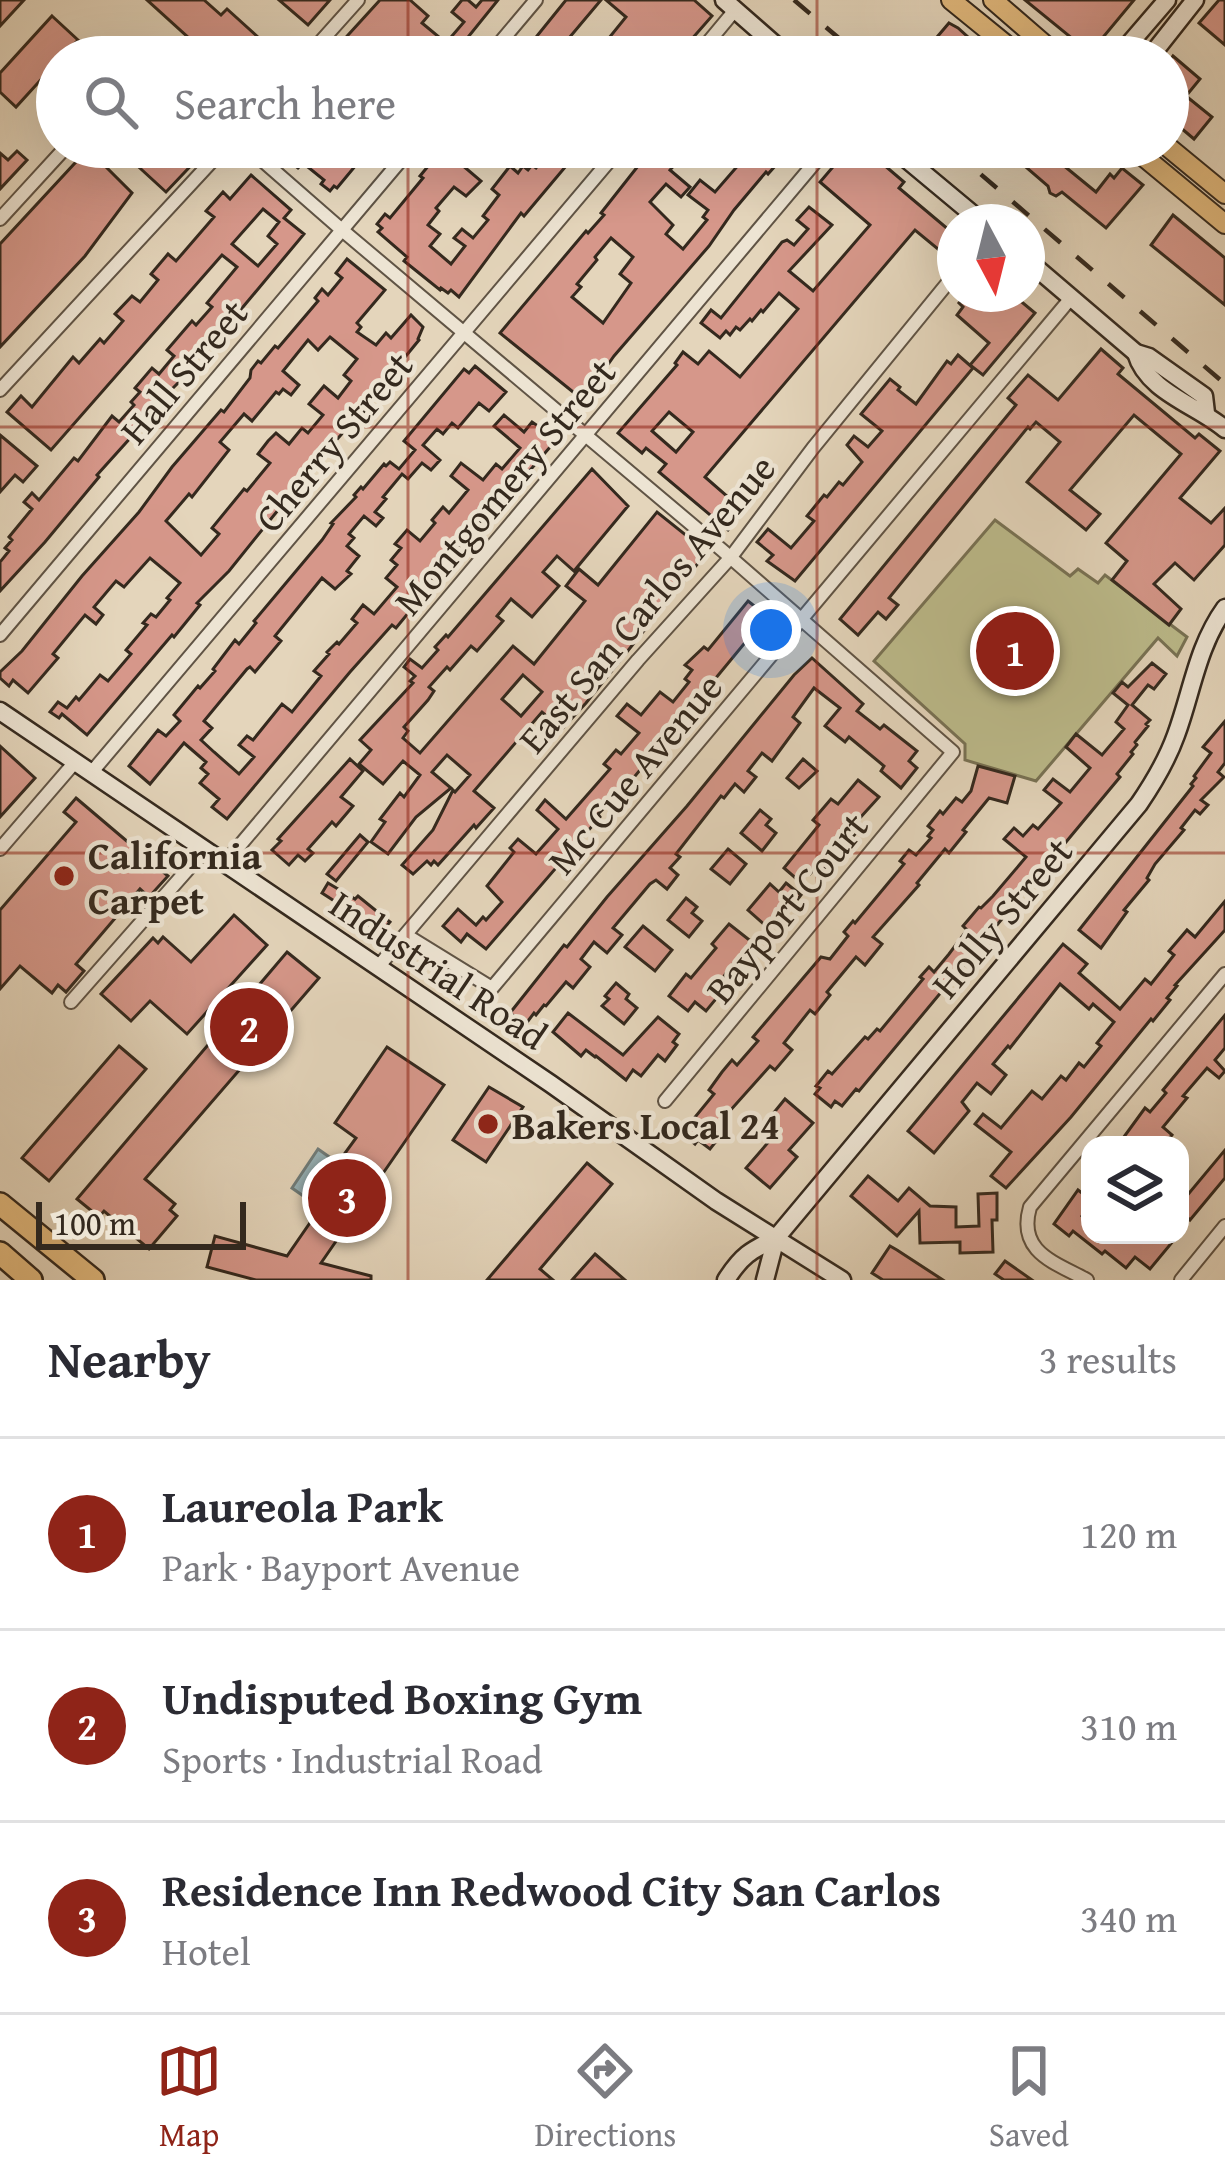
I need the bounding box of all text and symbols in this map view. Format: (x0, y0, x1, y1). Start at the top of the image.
search box (36, 36, 1189, 168)
icon: search (78, 69, 144, 135)
text: Search here (174, 70, 396, 135)
north arrow (937, 204, 1045, 312)
street label: Hall Street (105, 286, 261, 456)
street label: Cherry Street (240, 338, 426, 544)
street label: Montgomery Street (379, 345, 629, 627)
street label: East San Carlos Avenue (504, 441, 788, 765)
your location (741, 600, 801, 660)
pin: 1 (976, 606, 1054, 696)
street label: Mc Cue Avenue (533, 660, 735, 886)
street label: Bayport Court (691, 799, 881, 1015)
street label: Holly Street (917, 824, 1085, 1010)
place label: California Carpet (88, 826, 262, 928)
marker: California Carpet (51, 863, 77, 889)
street label: Industrial Road (319, 875, 559, 1063)
pin: 2 (210, 982, 288, 1072)
place label: Bakers Local 24 (512, 1096, 780, 1153)
marker: Bakers Local 24 (475, 1111, 501, 1137)
map controls (1081, 1136, 1189, 1244)
button: layers (1081, 1136, 1189, 1244)
pin: 3 (308, 1153, 386, 1243)
scale bar (36, 1196, 246, 1249)
text: 100 m (54, 1199, 136, 1247)
text: Nearby (48, 1321, 211, 1396)
text: 3 results (1039, 1330, 1177, 1387)
text: Laureola Park (162, 1473, 443, 1538)
text: 1 (77, 1505, 97, 1562)
text: 120 m (1080, 1505, 1177, 1562)
text: Park · Bayport Avenue (162, 1538, 520, 1595)
text: Undisputed Boxing Gym (162, 1665, 642, 1730)
text: 2 (77, 1697, 97, 1754)
text: 310 m (1080, 1697, 1177, 1754)
text: Sports · Industrial Road (162, 1730, 543, 1787)
text: Residence Inn Redwood City San Carlos (162, 1857, 941, 1922)
text: 3 (77, 1889, 97, 1946)
text: 340 m (1080, 1889, 1177, 1946)
text: Hotel (162, 1922, 251, 1979)
tab: Map (156, 2038, 222, 2158)
tab: Directions (535, 2038, 676, 2158)
tab: Saved (989, 2038, 1069, 2158)

